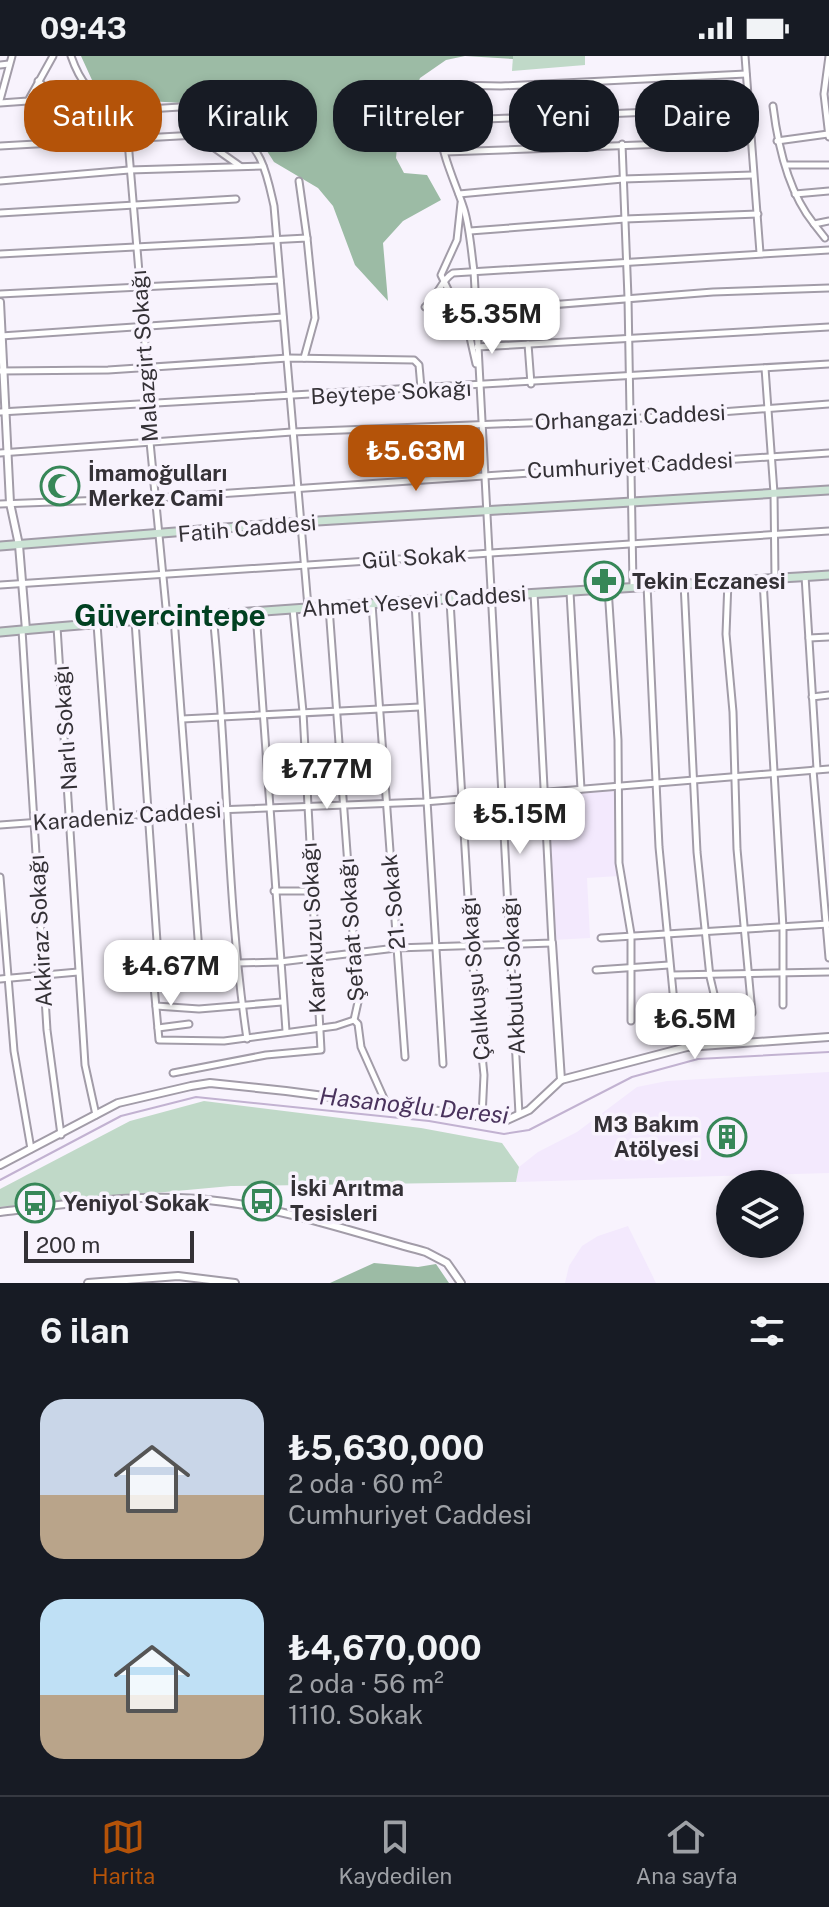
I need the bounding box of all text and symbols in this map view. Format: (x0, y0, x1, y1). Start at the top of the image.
text: 09:43 (40, 10, 127, 46)
chip: Satılık (24, 80, 162, 152)
chip: Kiralık (178, 80, 317, 152)
chip: Filtreler (333, 80, 493, 152)
chip: Yeni (509, 80, 619, 152)
chip: Daire (635, 80, 759, 152)
street label: Malazgirt Sokağı (125, 269, 163, 443)
pin: ₺5.35M (427, 288, 557, 356)
text: ₺5.35M (442, 298, 542, 329)
street label: Beytepe Sokağı (310, 375, 472, 409)
street label: Orhangazi Caddesi (534, 399, 726, 435)
pin: ₺5.63M (351, 425, 481, 493)
text: ₺5.63M (366, 435, 466, 466)
street label: Cumhuriyet Caddesi (526, 447, 734, 483)
place label: İmamoğulları Merkez Cami (88, 460, 227, 511)
mosque icon: İmamoğulları Merkez Cami (39, 465, 81, 507)
street label: Fatih Caddesi (177, 509, 317, 547)
street label: Gül Sokak (361, 540, 467, 574)
pharmacy icon: Tekin Eczanesi (583, 560, 625, 602)
place label: Tekin Eczanesi (632, 568, 786, 594)
street label: Ahmet Yesevi Caddesi (301, 580, 527, 622)
district label: Güvercintepe (74, 597, 266, 633)
street label: Narlı Sokağı (48, 665, 82, 791)
pin: ₺7.77M (262, 743, 392, 811)
text: ₺7.77M (281, 753, 373, 784)
pin: ₺5.15M (455, 788, 585, 856)
street label: Karadeniz Caddesi (32, 796, 222, 836)
text: ₺5.15M (473, 798, 567, 829)
street label: Karakuzu Sokağı (296, 842, 330, 1014)
street label: 21. Sokak (376, 853, 410, 951)
street label: Akkiraz Sokağı (23, 854, 57, 1008)
street label: Şefaat Sokağı (333, 857, 369, 1003)
street label: Çalıkuşu Sokağı (455, 896, 495, 1062)
street label: Akbulut Sokağı (496, 897, 530, 1055)
pin: ₺4.67M (106, 940, 236, 1008)
text: ₺4.67M (122, 950, 220, 981)
pin: ₺6.5M (639, 993, 751, 1061)
text: ₺6.5M (654, 1003, 736, 1034)
water label: Hasanoğlu Deresi (318, 1081, 510, 1129)
place label: M3 Bakım Atölyesi (593, 1111, 699, 1162)
building icon: M3 Bakım Atölyesi (706, 1116, 748, 1158)
map controls (716, 1170, 804, 1258)
button: layers (716, 1170, 804, 1258)
place label: İski Arıtma Tesisleri (290, 1175, 404, 1226)
bus stop icon: İski Arıtma Tesisleri (241, 1180, 283, 1222)
bus stop icon: Yeniyol Sokak (14, 1182, 56, 1224)
place label: Yeniyol Sokak (63, 1190, 210, 1216)
scale bar (24, 1227, 194, 1263)
text: 200 m (36, 1232, 100, 1258)
icon: filters (745, 1309, 789, 1353)
text: 6 ilan (40, 1311, 130, 1351)
text: ₺5,630,000 (288, 1428, 484, 1468)
icon: home (104, 1431, 200, 1527)
text: 2 oda · 60 m² (288, 1468, 443, 1499)
text: Cumhuriyet Caddesi (288, 1499, 532, 1530)
text: ₺4,670,000 (288, 1628, 482, 1668)
icon: home (104, 1631, 200, 1727)
text: 2 oda · 56 m² (288, 1668, 444, 1699)
text: 1110. Sokak (288, 1699, 423, 1730)
tab: Harita (92, 1815, 155, 1889)
tab: Kaydedilen (339, 1815, 452, 1889)
tab: Ana sayfa (636, 1815, 737, 1889)

